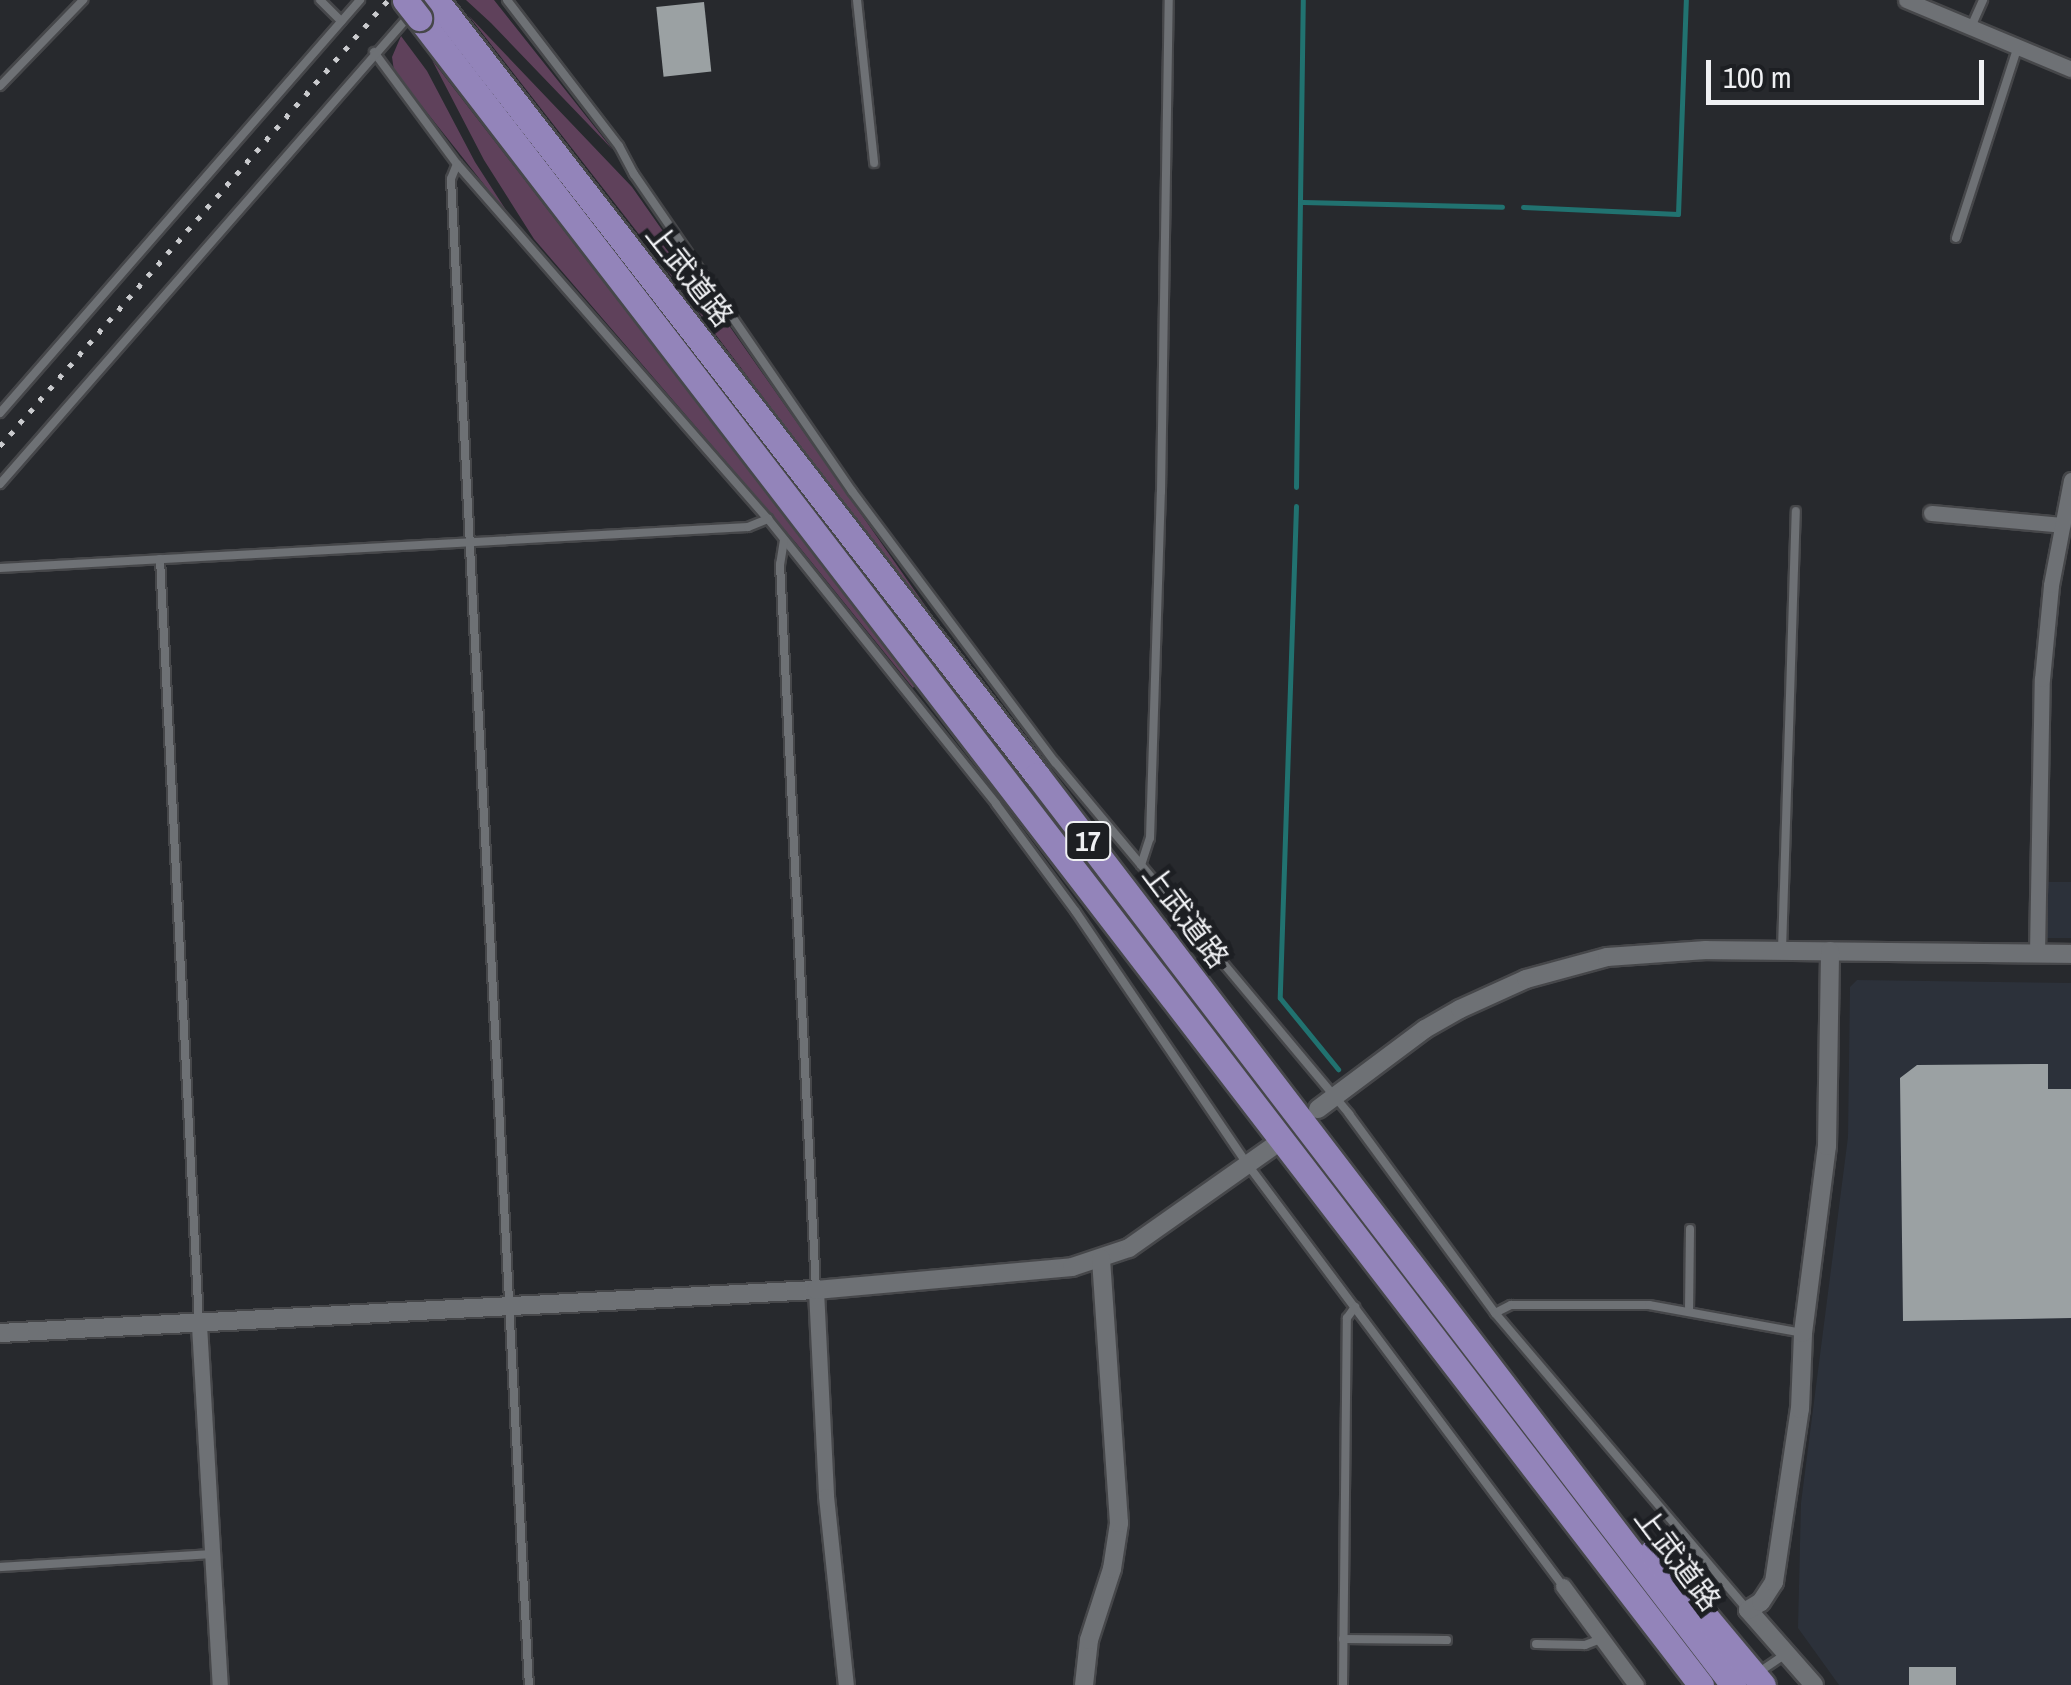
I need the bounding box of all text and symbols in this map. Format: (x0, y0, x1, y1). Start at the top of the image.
scale bar (1711, 40, 1988, 102)
text: 100 m (1723, 57, 1791, 97)
street label: 上武道路 (639, 217, 741, 333)
road number: 17 (1063, 818, 1113, 864)
street label: 上武道路 (1136, 857, 1236, 975)
street label: 上武道路 (1628, 1500, 1728, 1618)

